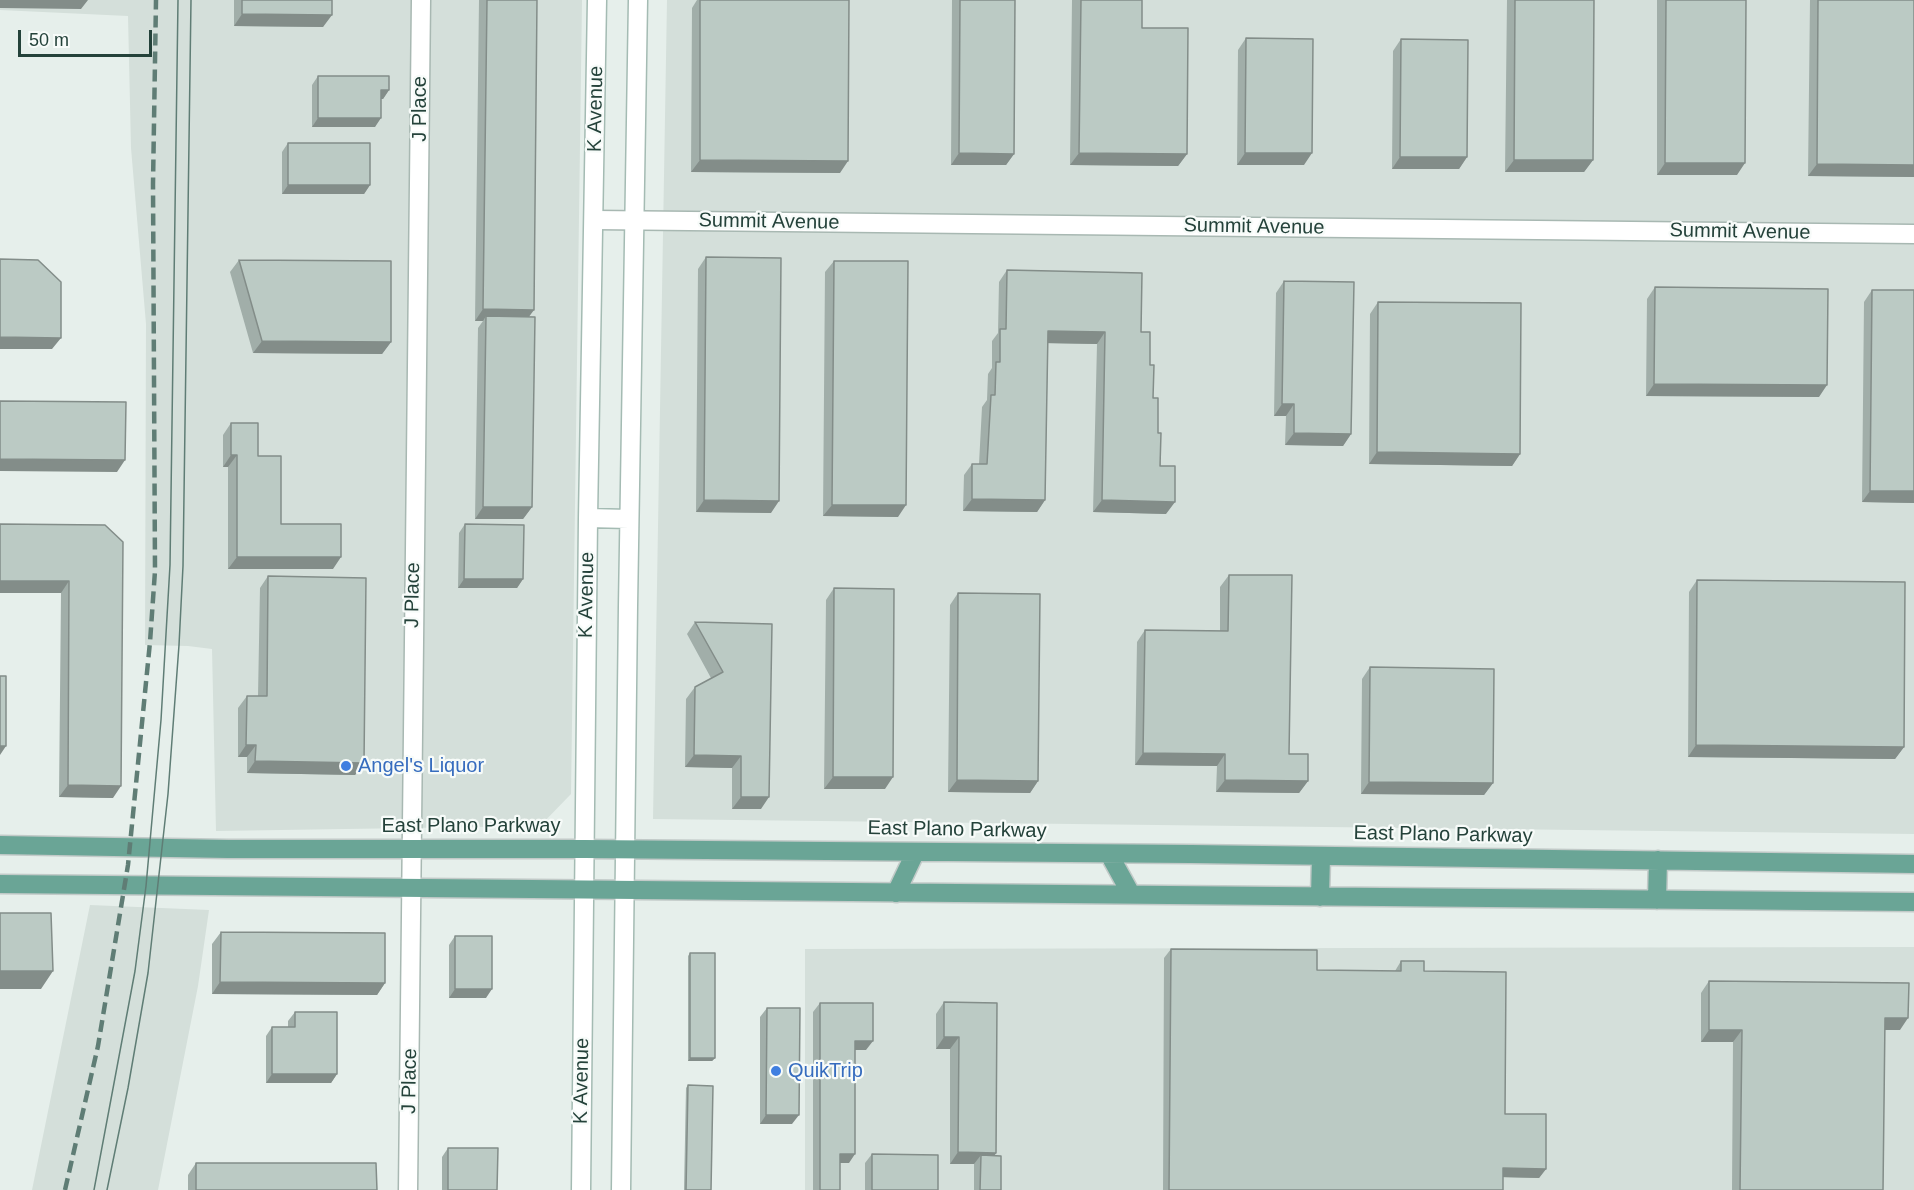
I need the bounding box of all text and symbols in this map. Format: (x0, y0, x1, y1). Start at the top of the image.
scale bar (21, 18, 154, 56)
text: 50 m (29, 30, 69, 50)
street label: K Avenue (583, 66, 609, 152)
street label: J Place (408, 76, 432, 142)
street label: Summit Avenue (698, 209, 840, 235)
street label: Summit Avenue (1183, 214, 1325, 240)
street label: Summit Avenue (1669, 219, 1811, 245)
street label: K Avenue (574, 552, 600, 638)
street label: J Place (400, 562, 426, 628)
place label: Angel's Liquor (358, 754, 484, 778)
marker: Angel's Liquor (339, 759, 353, 773)
street label: East Plano Parkway (382, 814, 560, 838)
street label: East Plano Parkway (867, 816, 1047, 844)
street label: East Plano Parkway (1353, 821, 1533, 849)
street label: K Avenue (569, 1038, 595, 1124)
street label: J Place (397, 1048, 423, 1114)
place label: QuikTrip (788, 1059, 863, 1083)
marker: QuikTrip (769, 1064, 783, 1078)

